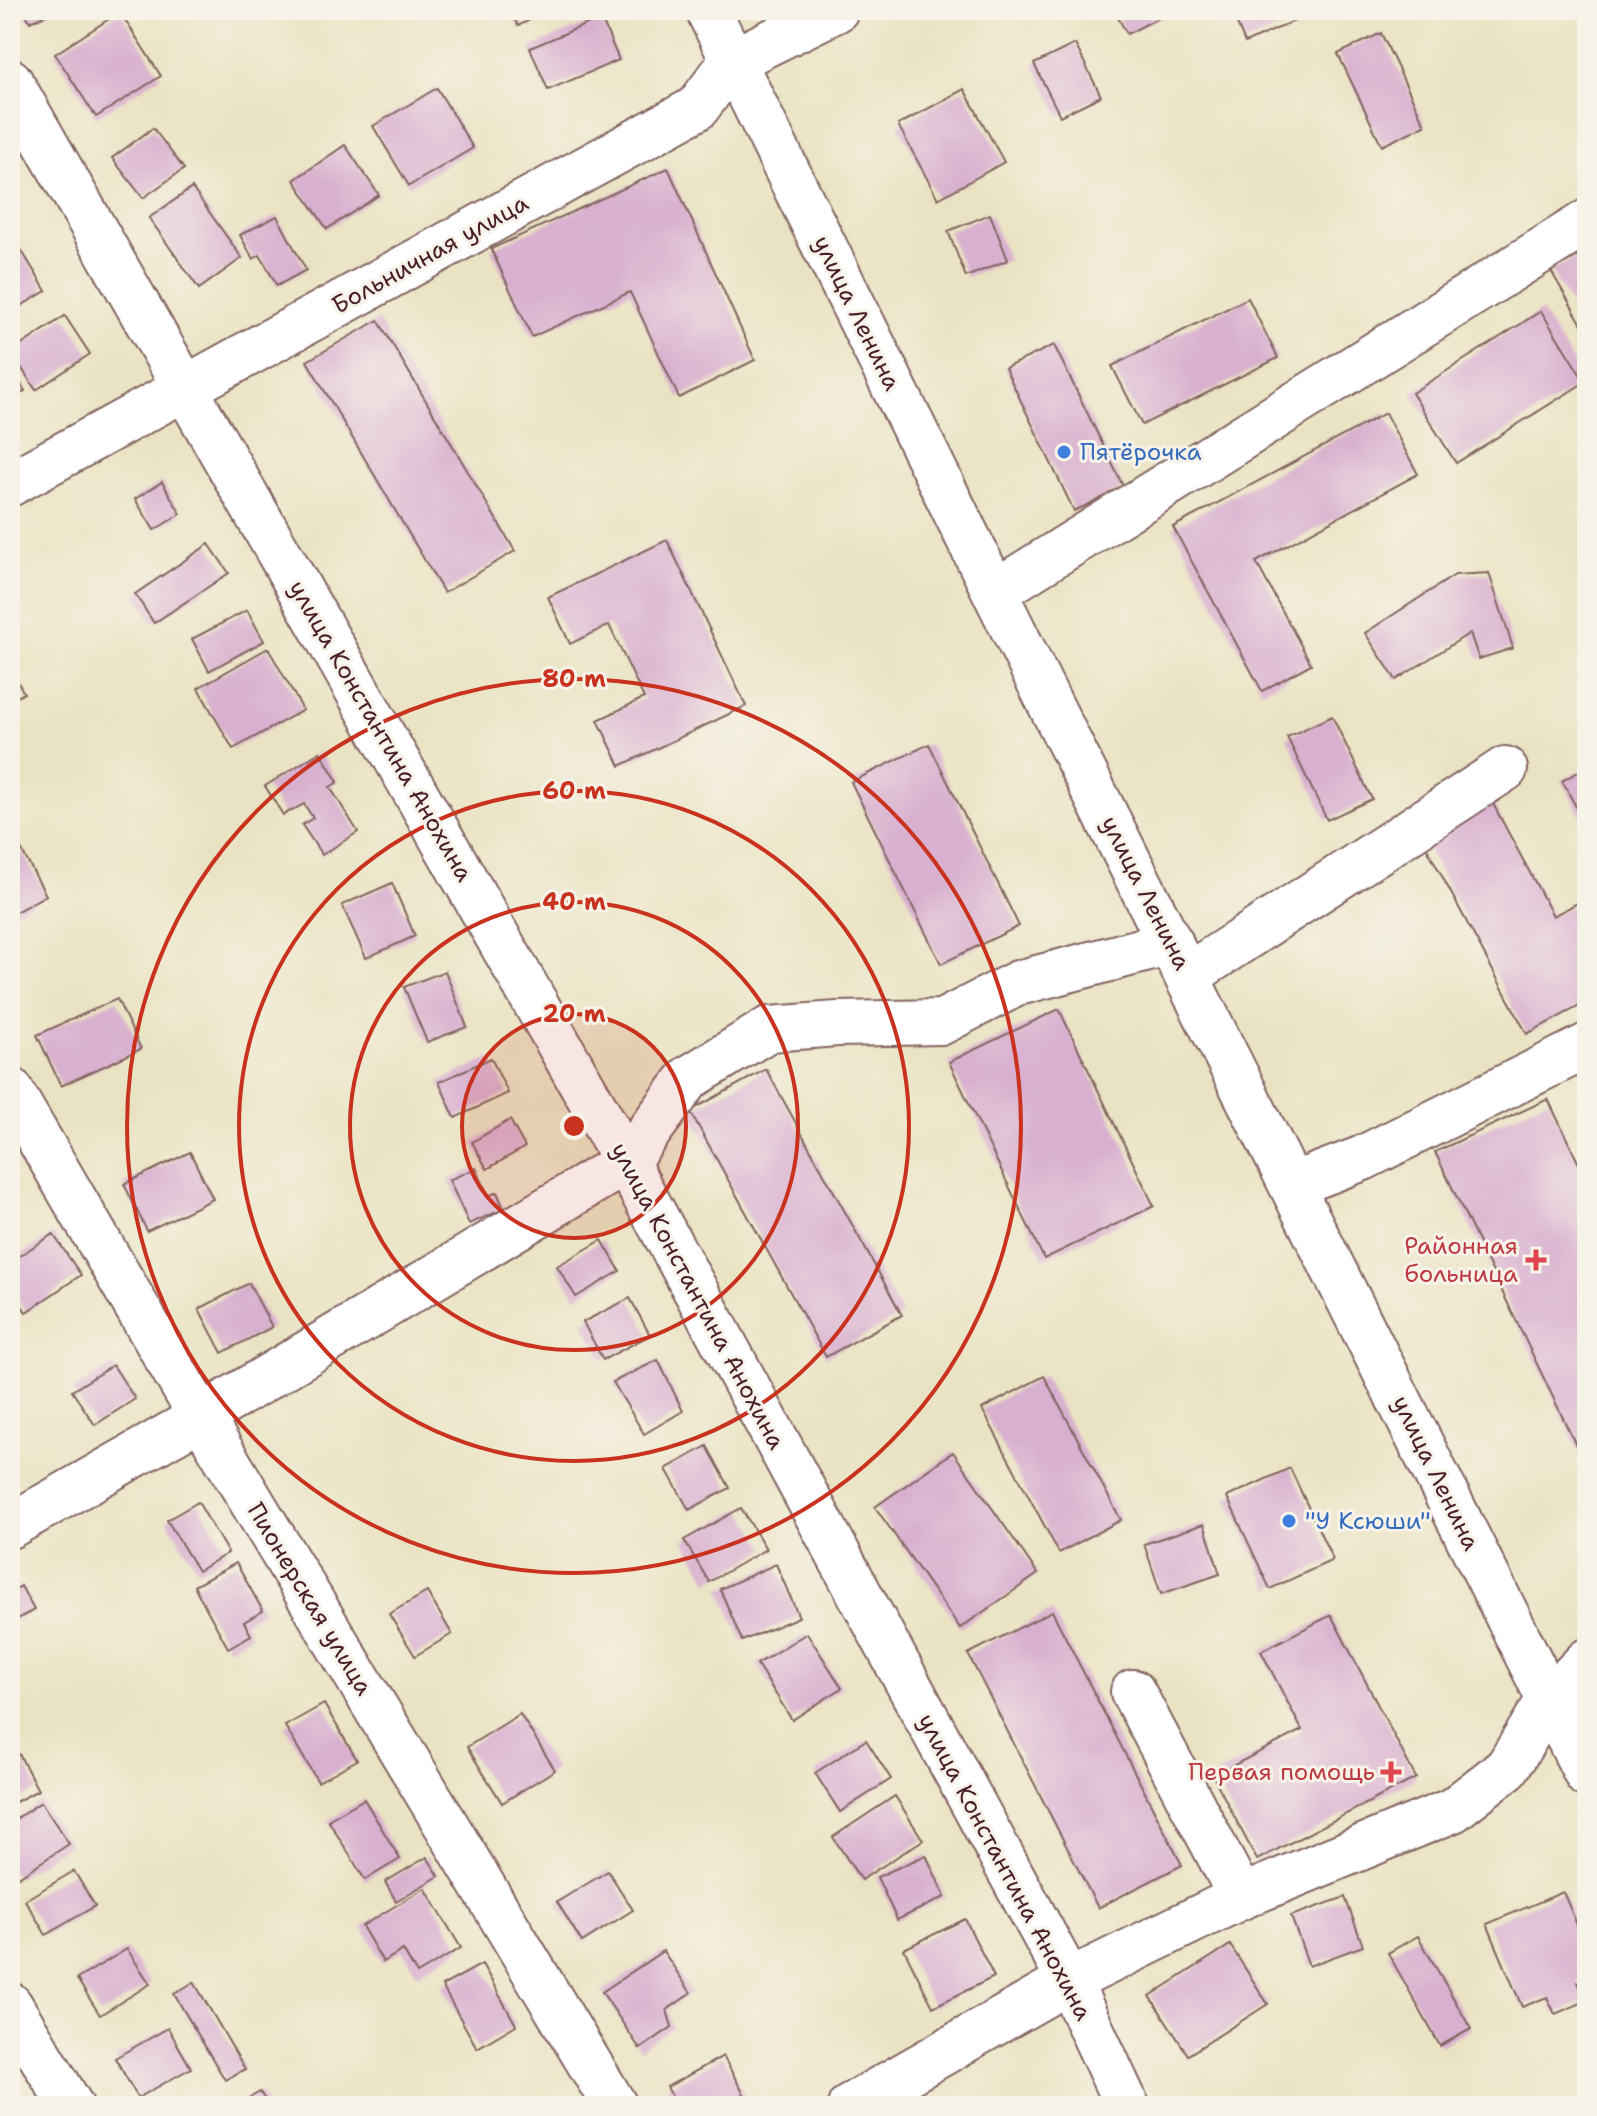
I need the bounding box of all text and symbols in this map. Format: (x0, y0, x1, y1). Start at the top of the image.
street label: Больничная улица (326, 187, 534, 321)
street label: улица Ленина (806, 230, 908, 396)
place label: Пятёрочка (1080, 436, 1202, 468)
marker: Пятёрочка (1055, 443, 1073, 461)
street label: улица Константина Анохина (281, 574, 481, 888)
text: 80 m (542, 663, 606, 695)
text: 60 m (542, 775, 606, 807)
street label: улица Ленина (1093, 811, 1199, 975)
text: 40 m (542, 886, 606, 918)
text: 20 m (542, 998, 606, 1030)
centre of rings (560, 1112, 588, 1140)
street label: улица Константина Анохина (603, 1137, 793, 1455)
place label: Районная больница (1404, 1230, 1518, 1290)
marker: Районная больница (1525, 1249, 1547, 1271)
street label: улица Ленина (1385, 1390, 1487, 1556)
street label: Пионерская улица (240, 1497, 380, 1701)
place label: "У Ксюши" (1305, 1505, 1431, 1537)
marker: "У Ксюши" (1280, 1512, 1298, 1530)
street label: улица Константина Анохина (910, 1708, 1100, 2026)
place label: Первая помощь (1188, 1756, 1375, 1788)
marker: Первая помощь (1382, 1763, 1400, 1781)

